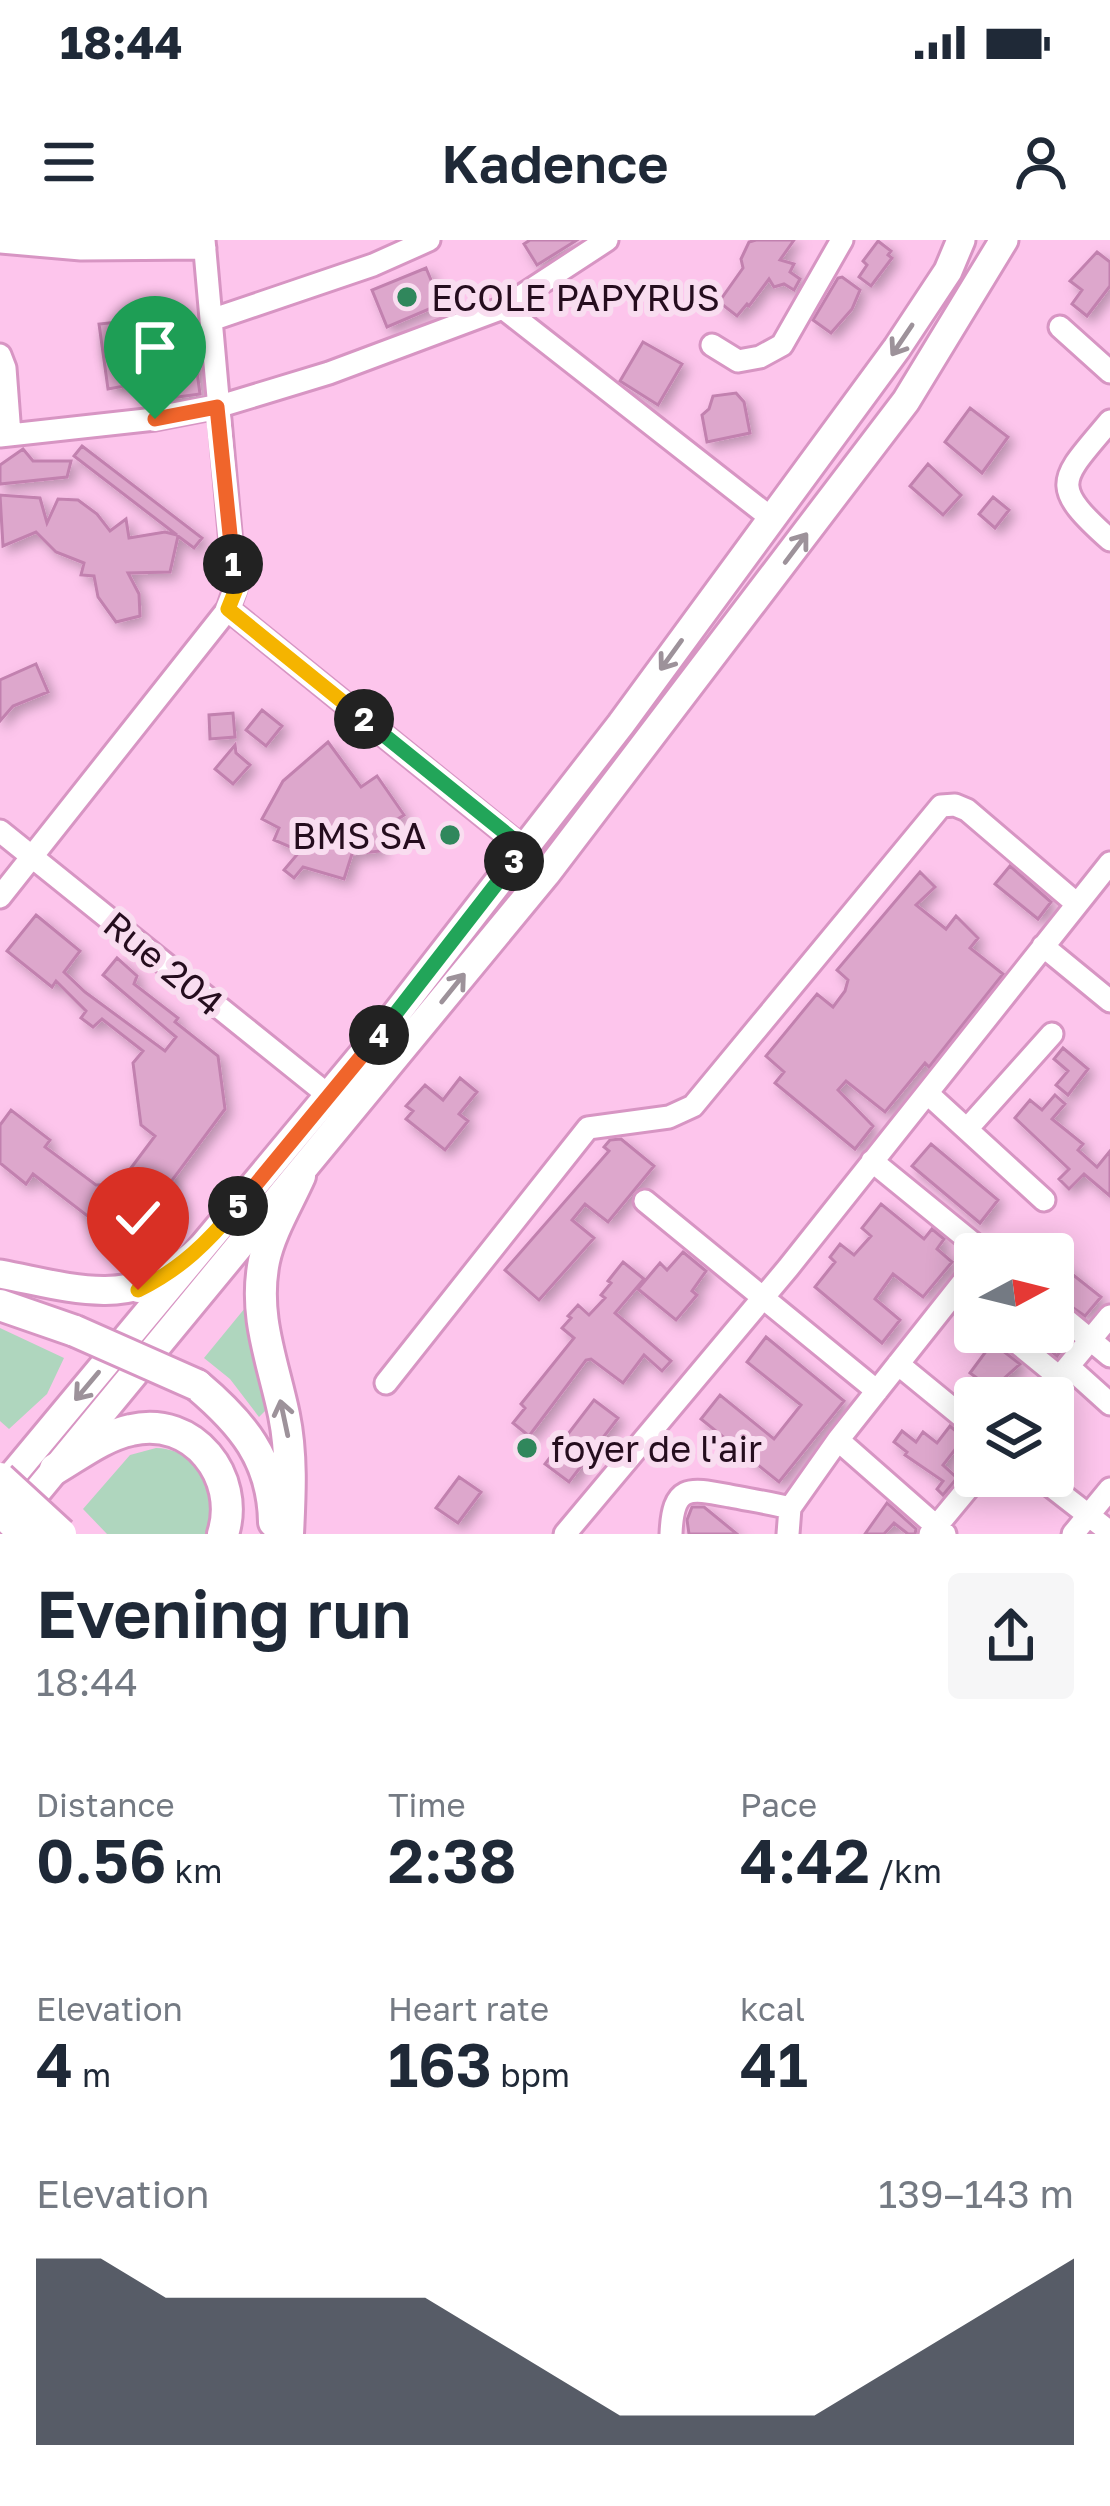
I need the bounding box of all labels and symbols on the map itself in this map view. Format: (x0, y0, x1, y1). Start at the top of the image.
place label: ECOLE PAPYRUS (431, 276, 720, 319)
marker: ECOLE PAPYRUS (394, 284, 420, 310)
pin (104, 296, 206, 419)
one-way arrow (889, 323, 914, 357)
one-way arrow (782, 532, 809, 564)
pin: 1 (203, 534, 263, 594)
one-way arrow (659, 638, 685, 671)
pin: 2 (334, 689, 394, 749)
place label: BMS SA (292, 814, 426, 857)
marker: BMS SA (437, 822, 463, 848)
pin: 3 (484, 831, 544, 891)
street label: Rue 204 (96, 902, 232, 1024)
one-way arrow (439, 972, 466, 1004)
pin: 4 (349, 1005, 409, 1065)
pin (87, 1167, 189, 1290)
pin: 5 (208, 1176, 268, 1236)
north arrow (954, 1233, 1074, 1353)
one-way arrow (74, 1370, 102, 1401)
one-way arrow (271, 1399, 294, 1437)
place label: foyer de l'air (551, 1427, 762, 1470)
marker: foyer de l'air (514, 1435, 540, 1461)

